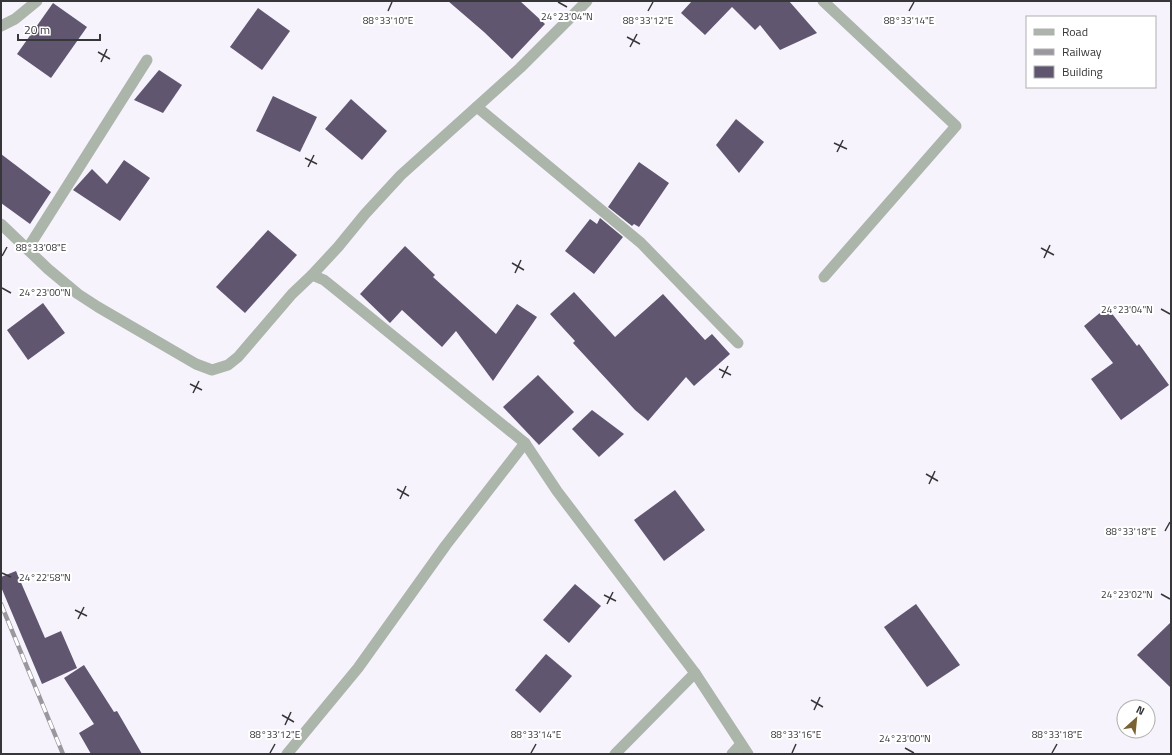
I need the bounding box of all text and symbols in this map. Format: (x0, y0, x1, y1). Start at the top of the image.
text: 24°23'04"N (541, 9, 593, 24)
text: 88°33'10"E (363, 13, 414, 28)
text: 88°33'12"E (623, 13, 674, 28)
text: 88°33'14"E (884, 13, 935, 28)
scale bar (18, 16, 100, 42)
legend (1026, 16, 1156, 88)
text: 20 m (24, 20, 50, 39)
text: Road (1062, 22, 1088, 41)
text: Railway (1062, 42, 1102, 61)
text: Building (1062, 62, 1103, 81)
text: 88°33'08"E (16, 240, 67, 255)
text: 24°23'00"N (19, 285, 71, 300)
text: 24°23'04"N (1101, 302, 1153, 317)
text: 88°33'18"E (1106, 524, 1157, 539)
text: 24°22'58"N (19, 570, 71, 585)
text: 24°23'02"N (1101, 587, 1153, 602)
north arrow (1116, 699, 1156, 739)
text: N (1134, 701, 1148, 719)
text: 88°33'12"E (250, 727, 301, 742)
text: 88°33'14"E (511, 727, 562, 742)
text: 88°33'16"E (771, 727, 822, 742)
text: 88°33'18"E (1032, 727, 1083, 742)
text: 24°23'00"N (879, 731, 931, 746)

